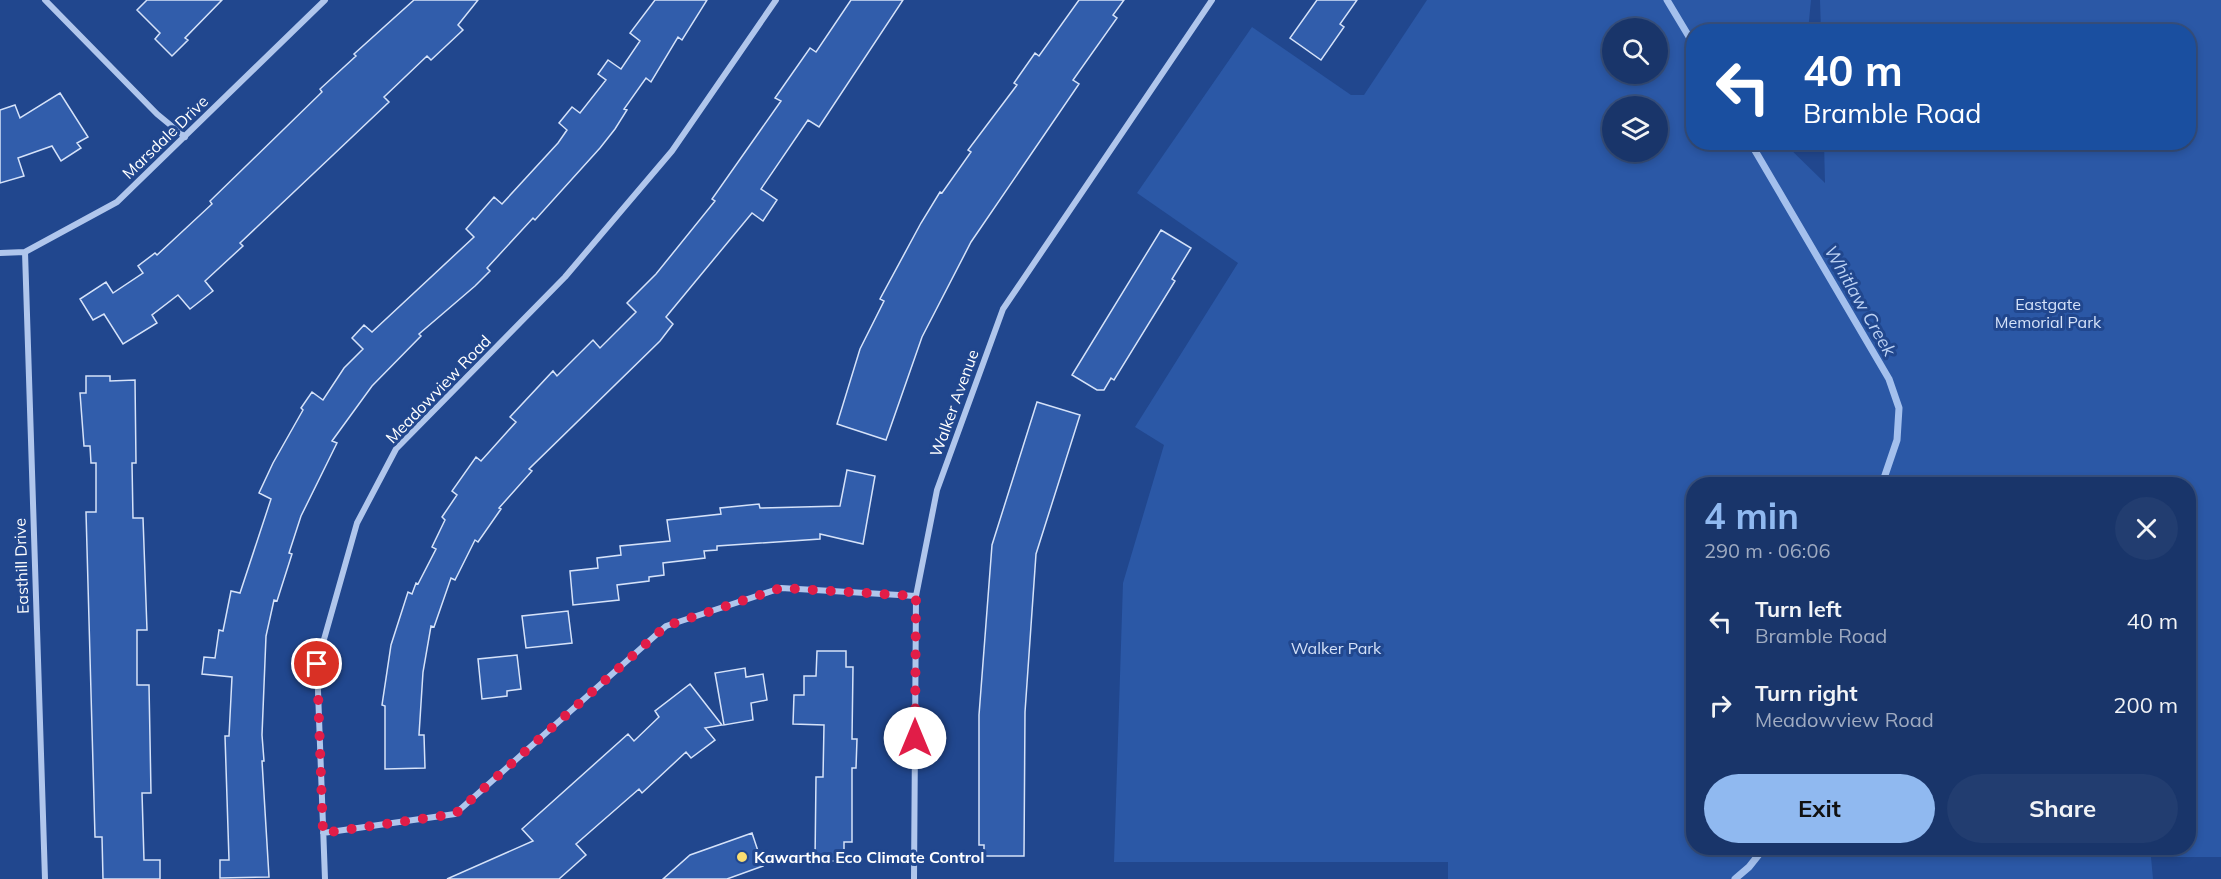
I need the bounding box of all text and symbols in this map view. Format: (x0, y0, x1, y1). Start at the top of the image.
map controls (1602, 18, 1668, 162)
button: search (1602, 18, 1668, 84)
text: 40 m (1803, 44, 1903, 97)
icon: left (1704, 48, 1782, 126)
street label: Marsdale Drive (118, 91, 212, 183)
button: layers (1602, 96, 1668, 162)
text: Bramble Road (1803, 96, 1982, 130)
water label: Whitlaw Creek (1819, 241, 1902, 361)
park label: Eastgate Memorial Park (1995, 294, 2102, 332)
street label: Meadowview Road (381, 331, 495, 447)
street label: Walker Avenue (925, 347, 983, 459)
text: 4 min (1704, 493, 1799, 538)
button: close (2115, 497, 2178, 560)
street label: Easthill Drive (9, 518, 33, 614)
text: 290 m · 06:06 (1704, 538, 1830, 563)
text: Turn left (1755, 595, 1842, 623)
icon: left (1704, 605, 1737, 638)
text: 40 m (2127, 607, 2178, 635)
text: Bramble Road (1755, 623, 1887, 648)
pin (291, 638, 342, 689)
park label: Walker Park (1291, 638, 1382, 658)
icon: arrive (300, 647, 333, 680)
text: Turn right (1755, 679, 1858, 707)
icon: right (1704, 689, 1737, 722)
text: 200 m (2113, 691, 2178, 719)
position arrow (883, 706, 947, 770)
text: Meadowview Road (1755, 707, 1934, 732)
button: Exit (1704, 774, 1935, 843)
button: Share (1947, 774, 2178, 843)
place label: Kawartha Eco Climate Control (754, 847, 985, 867)
marker: Kawartha Eco Climate Control (735, 850, 749, 864)

